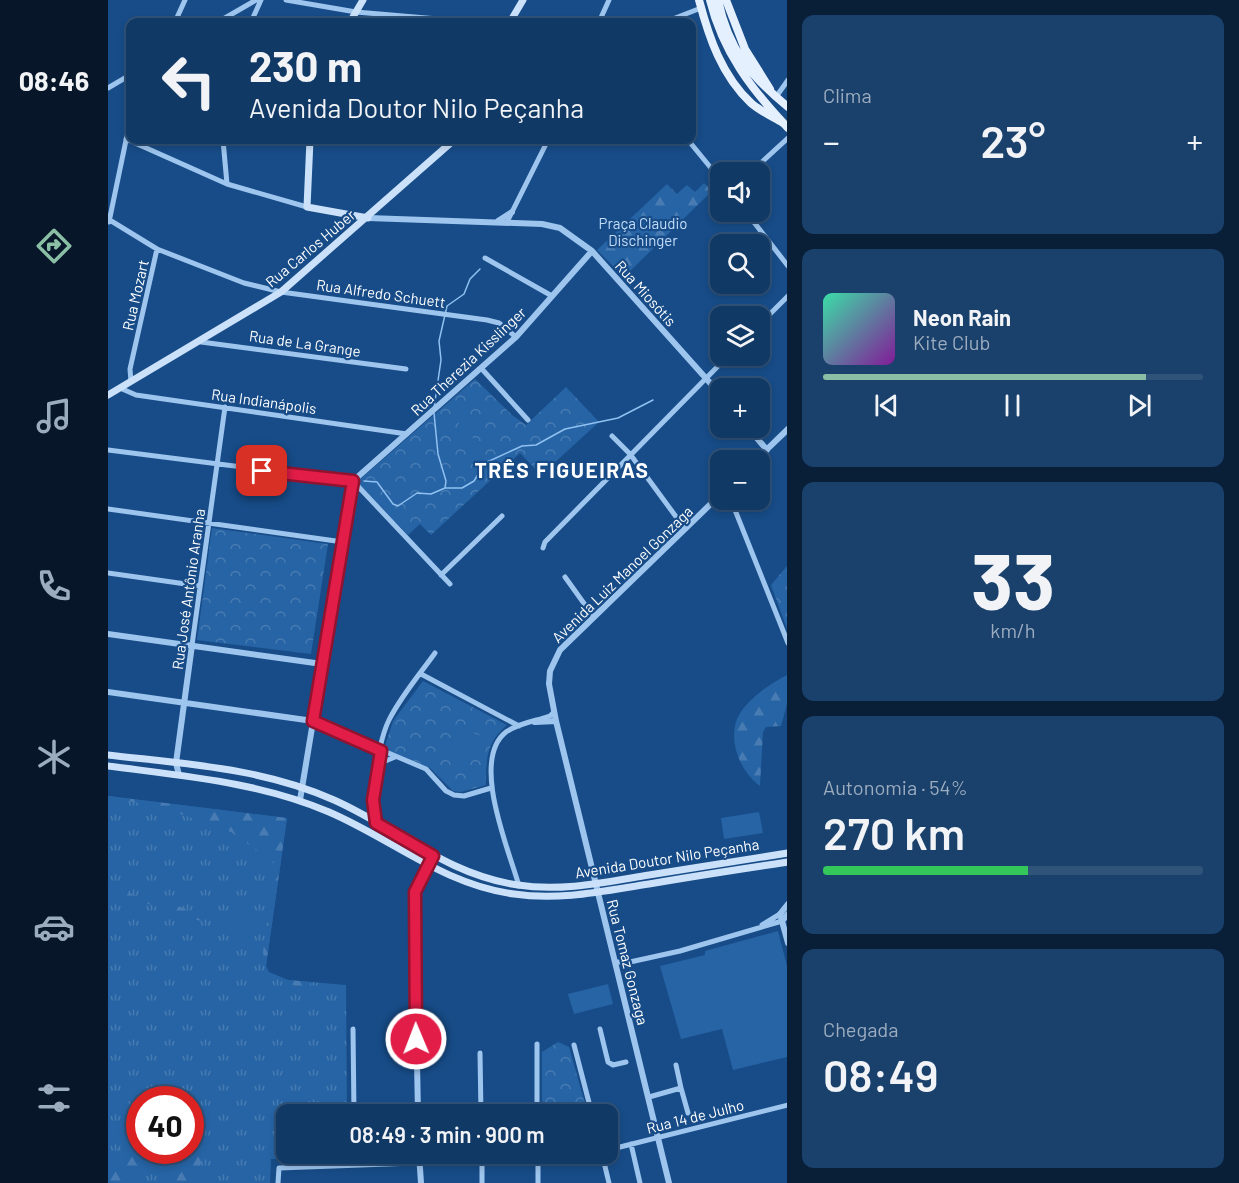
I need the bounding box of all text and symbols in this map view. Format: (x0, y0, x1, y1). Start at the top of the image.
text: 230 m (249, 40, 362, 90)
icon: left (150, 42, 228, 120)
text: 08:46 (19, 64, 89, 96)
text: Clima (823, 83, 872, 107)
text: Avenida Doutor Nilo Peçanha (249, 91, 584, 123)
text: 23° (980, 113, 1046, 167)
text: − (823, 121, 840, 161)
text: + (1187, 121, 1203, 161)
map controls (710, 162, 770, 510)
button: sound (710, 162, 770, 222)
street label: Rua Carlos Huber (262, 205, 359, 291)
park label: Praça Claudio Dischinger (599, 214, 687, 249)
icon: directions (33, 225, 75, 267)
button: search (710, 234, 770, 294)
street label: Rua Miosótis (612, 256, 680, 330)
street label: Rua Mozart (118, 258, 152, 332)
street label: Rua Alfredo Schuett (315, 275, 447, 311)
street label: Rua Therezia Kisslinger (407, 303, 530, 419)
text: Neon Rain (913, 304, 1011, 330)
button: layers (710, 306, 770, 366)
street label: Rua de La Grange (248, 326, 362, 360)
text: Kite Club (913, 330, 990, 354)
button: + (710, 378, 770, 438)
street label: Rua Indianápolis (210, 385, 318, 417)
icon: previous (870, 389, 903, 422)
icon: pause (996, 389, 1029, 422)
icon: next (1123, 389, 1156, 422)
icon: music (33, 395, 75, 437)
pin (236, 445, 287, 496)
button: − (710, 450, 770, 510)
icon: arrive (245, 454, 278, 487)
district label: TRÊS FIGUEIRAS (474, 457, 650, 482)
street label: Avenida Luiz Manoel Gonzaga (548, 502, 696, 646)
street label: Rua José Antônio Aranha (168, 507, 208, 671)
text: 33 (971, 532, 1055, 626)
icon: phone (33, 565, 75, 607)
text: km/h (990, 618, 1036, 642)
icon: climate (33, 736, 75, 778)
text: Autonomia · 54% (823, 775, 968, 799)
text: 270 km (823, 805, 965, 859)
street label: Avenida Doutor Nilo Peçanha (574, 835, 760, 881)
street label: Rua Tomaz Gonzaga (604, 897, 652, 1027)
icon: car (33, 906, 75, 948)
position arrow (384, 1007, 448, 1071)
text: Chegada (823, 1017, 899, 1041)
text: 08:49 (823, 1047, 939, 1101)
icon: filters (33, 1077, 75, 1119)
speed limit sign: 40 (126, 1086, 204, 1164)
street label: Rua 14 de Julho (644, 1095, 746, 1137)
text: 08:49 · 3 min · 900 m (349, 1121, 545, 1147)

